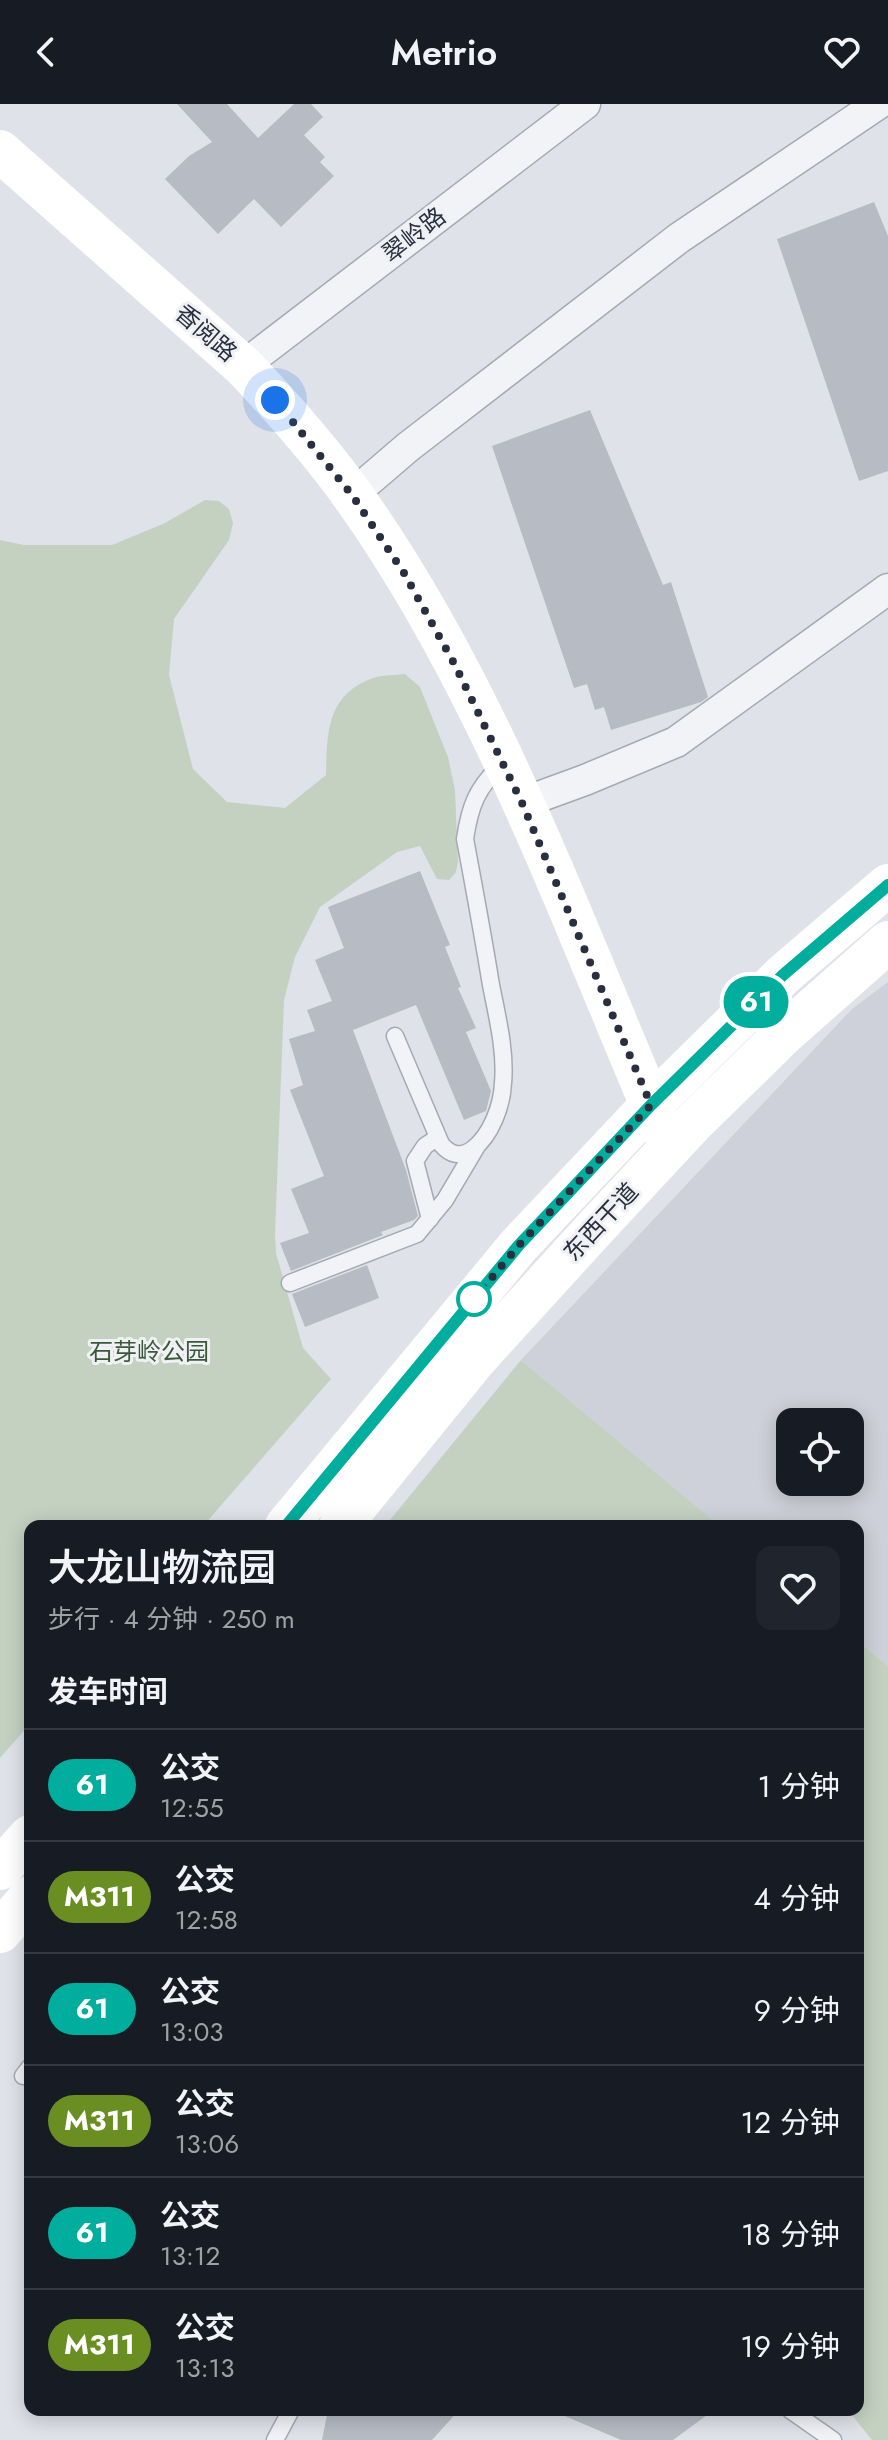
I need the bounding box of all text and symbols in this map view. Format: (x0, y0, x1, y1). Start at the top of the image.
text: Metrio (391, 26, 497, 78)
icon: back (24, 30, 68, 74)
icon: heart (820, 30, 864, 74)
street label: 翠岭路 (375, 199, 453, 271)
street label: 香阅路 (168, 296, 245, 369)
your location (255, 380, 295, 420)
line badge: 61 (720, 976, 792, 1028)
text: 61 (740, 981, 772, 1022)
street label: 东西干道 (555, 1175, 646, 1269)
unlabelled marker (457, 1282, 491, 1316)
park label: 石芽岭公园 (89, 1334, 209, 1369)
map controls (776, 1408, 864, 1496)
button: locate (776, 1408, 864, 1496)
text: 大龙山物流园 (48, 1540, 276, 1595)
button: heart (756, 1546, 840, 1630)
text: 步行 · 4 分钟 · 250 m (48, 1600, 295, 1638)
text: 发车时间 (48, 1670, 168, 1713)
text: 公交 (160, 1746, 220, 1789)
text: 61 (76, 1764, 108, 1805)
text: 1 分钟 (758, 1765, 840, 1808)
text: 12:55 (160, 1789, 224, 1827)
text: 公交 (175, 1858, 235, 1901)
text: M311 (64, 1876, 135, 1917)
text: 4 分钟 (754, 1877, 840, 1920)
text: 12:58 (175, 1901, 238, 1939)
text: 公交 (160, 1970, 220, 2013)
text: 61 (76, 1988, 108, 2029)
text: 9 分钟 (754, 1989, 840, 2032)
text: 13:03 (160, 2013, 224, 2051)
text: 公交 (175, 2082, 235, 2125)
text: M311 (64, 2100, 135, 2141)
text: 12 分钟 (740, 2101, 840, 2144)
text: 13:06 (175, 2125, 239, 2163)
text: 公交 (160, 2194, 220, 2237)
text: 61 (76, 2212, 108, 2253)
text: 18 分钟 (741, 2213, 840, 2256)
text: 13:12 (160, 2237, 220, 2275)
text: 公交 (175, 2306, 235, 2349)
text: M311 (64, 2324, 135, 2365)
text: 19 分钟 (740, 2325, 840, 2368)
text: 13:13 (175, 2349, 234, 2387)

